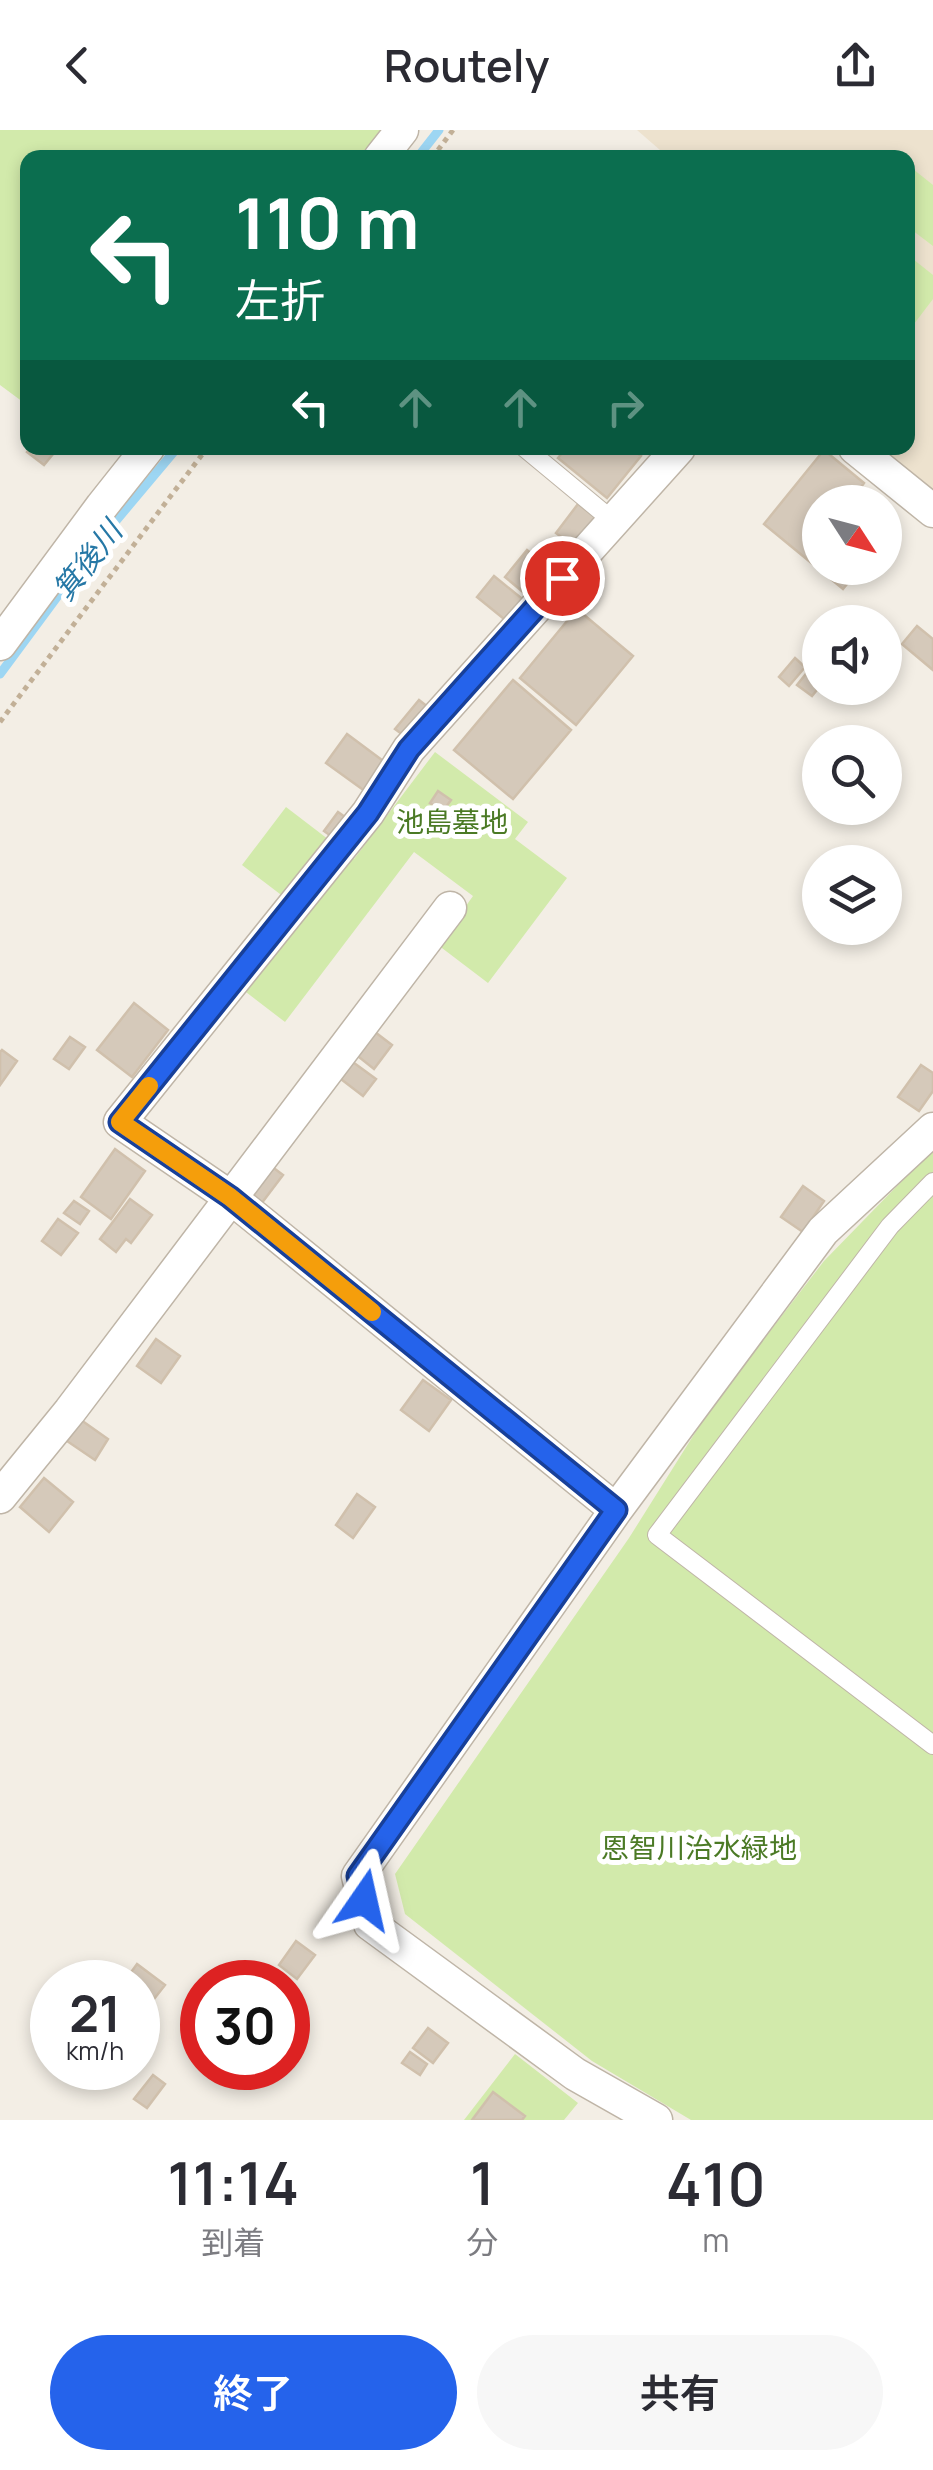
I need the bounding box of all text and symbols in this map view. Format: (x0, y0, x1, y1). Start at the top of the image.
text: Routely (384, 34, 549, 96)
icon: back (50, 38, 105, 93)
icon: share (828, 38, 883, 93)
text: 110 m (235, 174, 419, 270)
icon: left (70, 190, 200, 320)
text: 左折 (235, 269, 325, 331)
icon: left (283, 380, 338, 435)
icon: ahead (388, 380, 443, 435)
icon: ahead (493, 380, 548, 435)
icon: right (598, 380, 653, 435)
north arrow (802, 485, 902, 585)
map controls (802, 485, 902, 945)
water label: 箕後川 (43, 510, 133, 608)
pin (520, 536, 605, 621)
icon: arrive (535, 551, 590, 606)
button: sound (802, 605, 902, 705)
button: search (802, 725, 902, 825)
park label: 池島墓地 (396, 802, 508, 840)
button: layers (802, 845, 902, 945)
park label: 恩智川治水緑地 (601, 1828, 797, 1866)
position arrow (312, 1848, 416, 1952)
speed limit sign: 30 (180, 1960, 310, 2090)
text: 21 (69, 1979, 121, 2047)
text: km/h (66, 2033, 124, 2068)
text: 11:14 (167, 2141, 299, 2223)
text: 1 (470, 2141, 495, 2223)
text: 410 (666, 2142, 766, 2224)
text: m (702, 2218, 729, 2262)
text: 到着 (201, 2220, 265, 2264)
text: 分 (466, 2220, 498, 2264)
button: 終了 (50, 2335, 457, 2450)
button: 共有 (477, 2335, 883, 2450)

